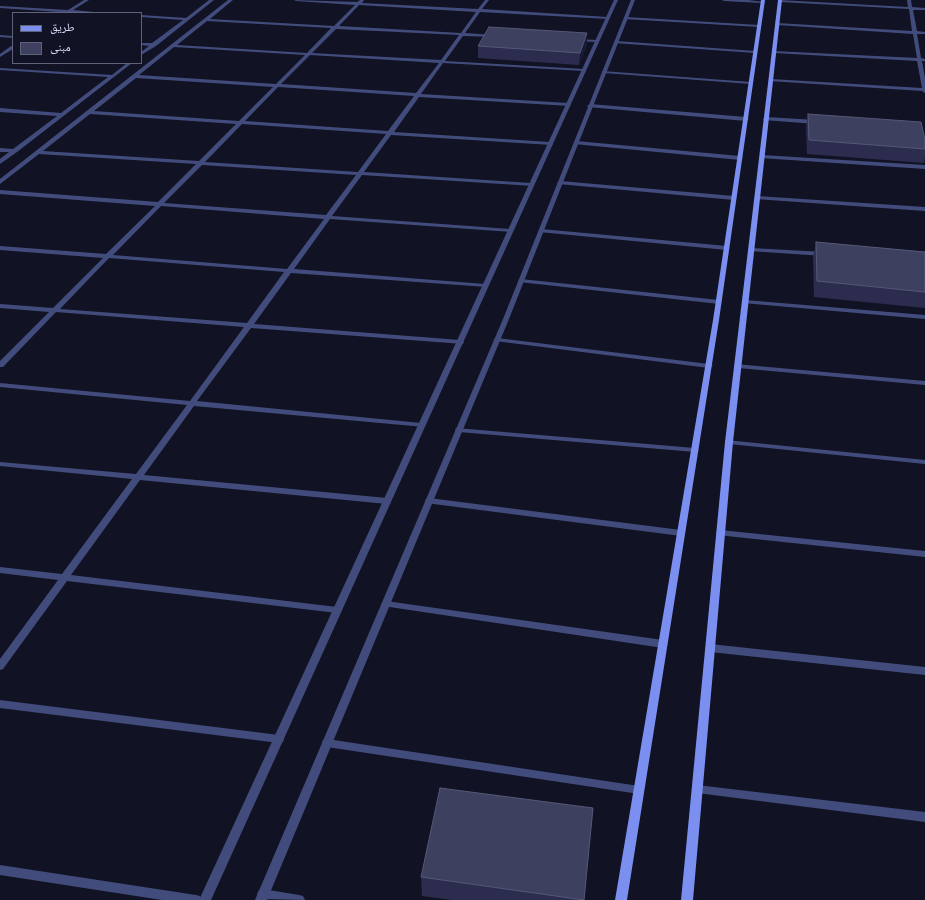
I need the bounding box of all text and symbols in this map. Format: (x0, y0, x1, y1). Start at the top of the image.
legend (12, 12, 142, 64)
text: طريق (50, 20, 75, 34)
text: مبنى (50, 40, 71, 54)

